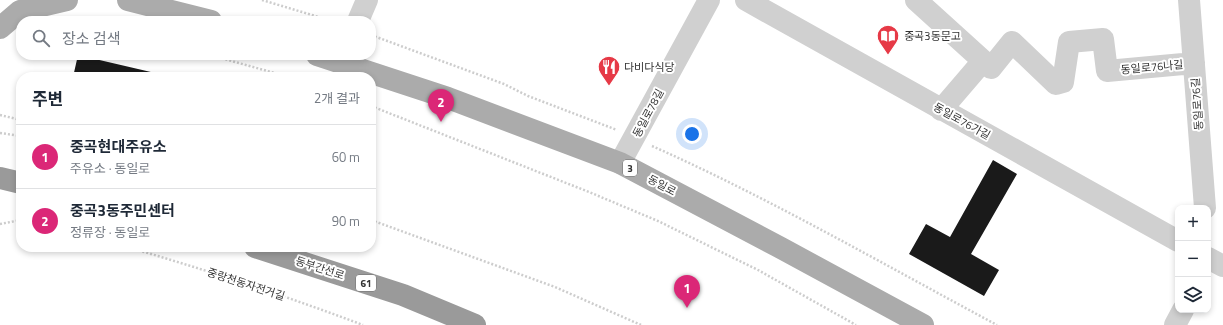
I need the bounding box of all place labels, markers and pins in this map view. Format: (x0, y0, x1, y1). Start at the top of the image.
library icon: 중곡3동문고 (875, 23, 901, 56)
place label: 중곡3동문고 (904, 28, 961, 44)
restaurant icon: 다비다식당 (596, 54, 622, 87)
place label: 다비다식당 (624, 59, 675, 75)
pin: 2 (428, 89, 454, 122)
pin: 1 (674, 275, 700, 308)

